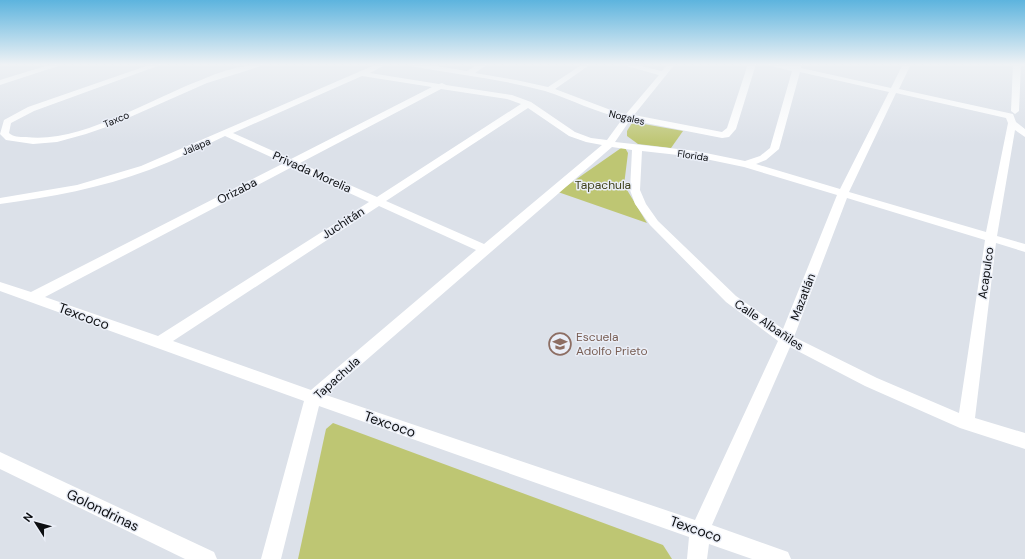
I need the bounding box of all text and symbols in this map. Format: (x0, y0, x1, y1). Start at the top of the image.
street label: Nogales (608, 107, 646, 128)
street label: Taxco (101, 108, 131, 131)
street label: Jalapa (180, 135, 212, 158)
street label: Florida (677, 147, 709, 164)
street label: Privada Morelia (270, 148, 354, 196)
street label: Orizaba (214, 174, 260, 208)
park label: Tapachula (575, 177, 631, 193)
street label: Juchitán (319, 203, 367, 243)
street label: Acapulco (974, 246, 998, 300)
street label: Mazatlán (787, 271, 819, 323)
street label: Calle Albañiles (731, 296, 807, 354)
street label: Texcoco (56, 298, 112, 334)
place label: Escuela Adolfo Prieto (576, 329, 648, 359)
school or university icon: Escuela Adolfo Prieto (547, 331, 573, 357)
street label: Tapachula (311, 353, 363, 403)
street label: Texcoco (362, 407, 418, 441)
street label: Golondrinas (64, 485, 142, 535)
north arrow (16, 503, 56, 543)
text: N (20, 510, 36, 524)
street label: Texcoco (668, 512, 724, 546)

